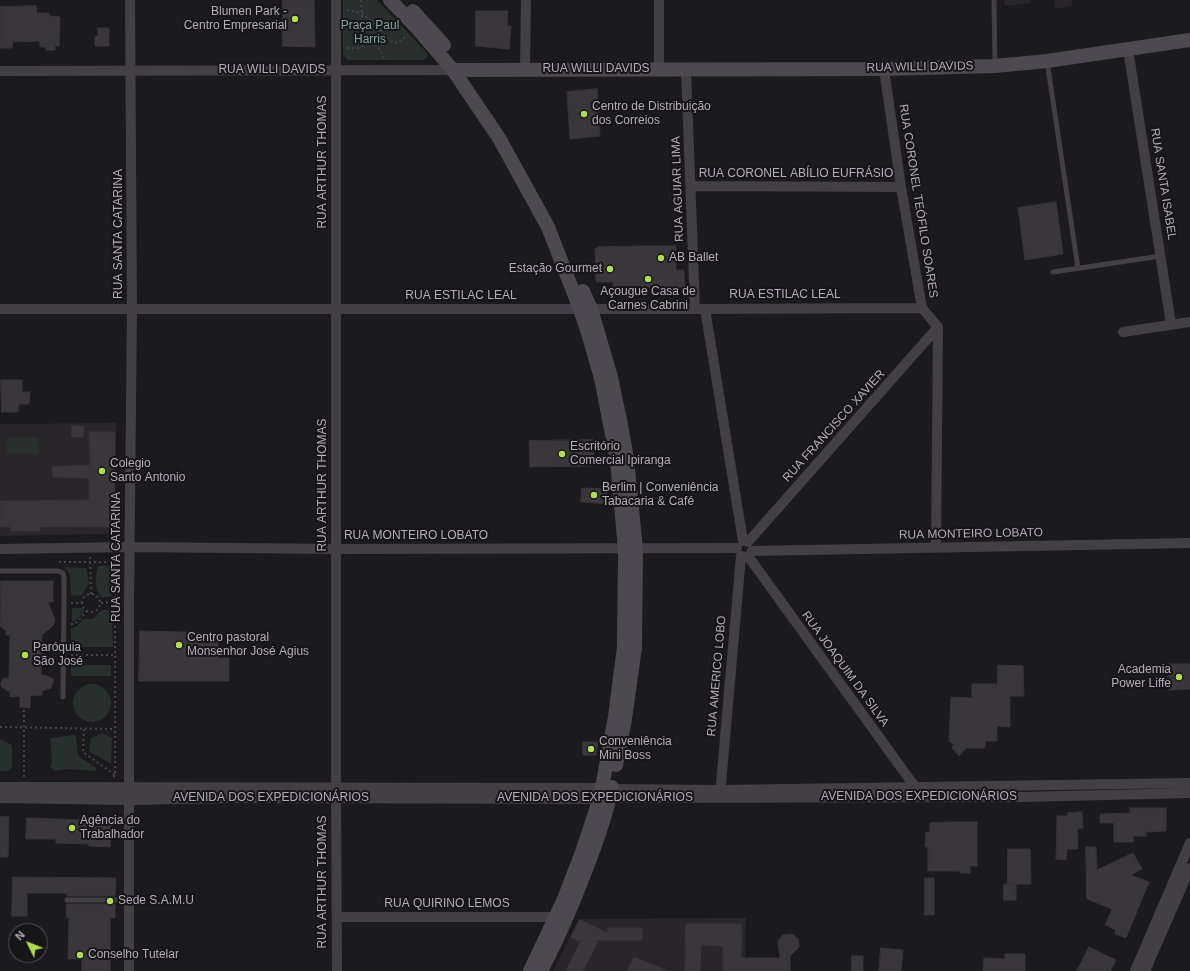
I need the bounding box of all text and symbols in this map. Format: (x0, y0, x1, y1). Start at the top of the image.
place label: Blumen Park - Centro Empresarial (184, 5, 287, 33)
marker: Blumen Park - Centro Empresarial (290, 14, 300, 24)
park label: Praça Paul Harris (341, 19, 399, 47)
street label: RUA WILLI DAVIDS (866, 59, 974, 75)
street label: RUA WILLI DAVIDS (542, 62, 650, 76)
street label: RUA WILLI DAVIDS (218, 63, 326, 77)
street label: RUA ARTHUR THOMAS (316, 95, 330, 229)
place label: Centro de Distribuição dos Correios (592, 100, 711, 128)
street label: RUA CORONEL TEÓFILO SOARES (896, 103, 940, 299)
marker: Centro de Distribuição dos Correios (579, 109, 589, 119)
street label: RUA SANTA ISABEL (1147, 127, 1179, 241)
street label: RUA AGUIAR LIMA (669, 136, 687, 242)
street label: RUA CORONEL ABÍLIO EUFRÁSIO (699, 167, 893, 181)
street label: RUA SANTA CATARINA (112, 169, 126, 299)
place label: AB Ballet (669, 251, 718, 265)
marker: AB Ballet (656, 253, 666, 263)
place label: Estação Gourmet (509, 262, 602, 276)
marker: Estação Gourmet (605, 264, 615, 274)
marker: Açougue Casa de Carnes Cabrini (643, 274, 653, 284)
place label: Açougue Casa de Carnes Cabrini (600, 285, 696, 313)
street label: RUA ESTILAC LEAL (729, 288, 841, 302)
street label: RUA ESTILAC LEAL (405, 289, 517, 303)
street label: RUA FRANCISCO XAVIER (780, 367, 888, 485)
street label: RUA ARTHUR THOMAS (316, 418, 330, 552)
place label: Escritório Comercial Ipiranga (570, 440, 671, 468)
marker: Escritório Comercial Ipiranga (557, 449, 567, 459)
place label: Colegio Santo Antonio (110, 457, 185, 485)
marker: Colegio Santo Antonio (97, 466, 107, 476)
place label: Berlim | Conveniência Tabacaria & Café (602, 481, 719, 509)
marker: Berlim | Conveniência Tabacaria & Café (589, 490, 599, 500)
street label: RUA SANTA CATARINA (110, 492, 124, 622)
street label: RUA MONTEIRO LOBATO (899, 526, 1043, 542)
street label: RUA MONTEIRO LOBATO (344, 529, 488, 543)
street label: RUA JOAQUIM DA SILVA (798, 609, 892, 729)
street label: RUA AMERICO LOBO (705, 615, 729, 737)
place label: Centro pastoral Monsenhor José Agius (187, 631, 309, 659)
marker: Centro pastoral Monsenhor José Agius (174, 640, 184, 650)
place label: Paróquia São José (33, 641, 83, 669)
marker: Paróquia São José (20, 650, 30, 660)
place label: Academia Power Liffe (1111, 663, 1171, 691)
marker: Academia Power Liffe (1174, 672, 1184, 682)
place label: Conveniência Mini Boss (599, 735, 672, 763)
marker: Conveniência Mini Boss (586, 744, 596, 754)
street label: AVENIDA DOS EXPEDICIONÁRIOS (821, 790, 1017, 804)
street label: AVENIDA DOS EXPEDICIONÁRIOS (173, 791, 369, 805)
street label: AVENIDA DOS EXPEDICIONÁRIOS (497, 791, 693, 805)
place label: Agência do Trabalhador (80, 814, 144, 842)
street label: RUA ARTHUR THOMAS (316, 815, 330, 949)
marker: Agência do Trabalhador (67, 823, 77, 833)
place label: Sede S.A.M.U (118, 894, 194, 908)
marker: Sede S.A.M.U (105, 896, 115, 906)
street label: RUA QUIRINO LEMOS (384, 897, 510, 911)
north arrow (8, 923, 48, 963)
text: N (13, 929, 27, 943)
place label: Conselho Tutelar (88, 948, 179, 962)
marker: Conselho Tutelar (75, 950, 85, 960)

